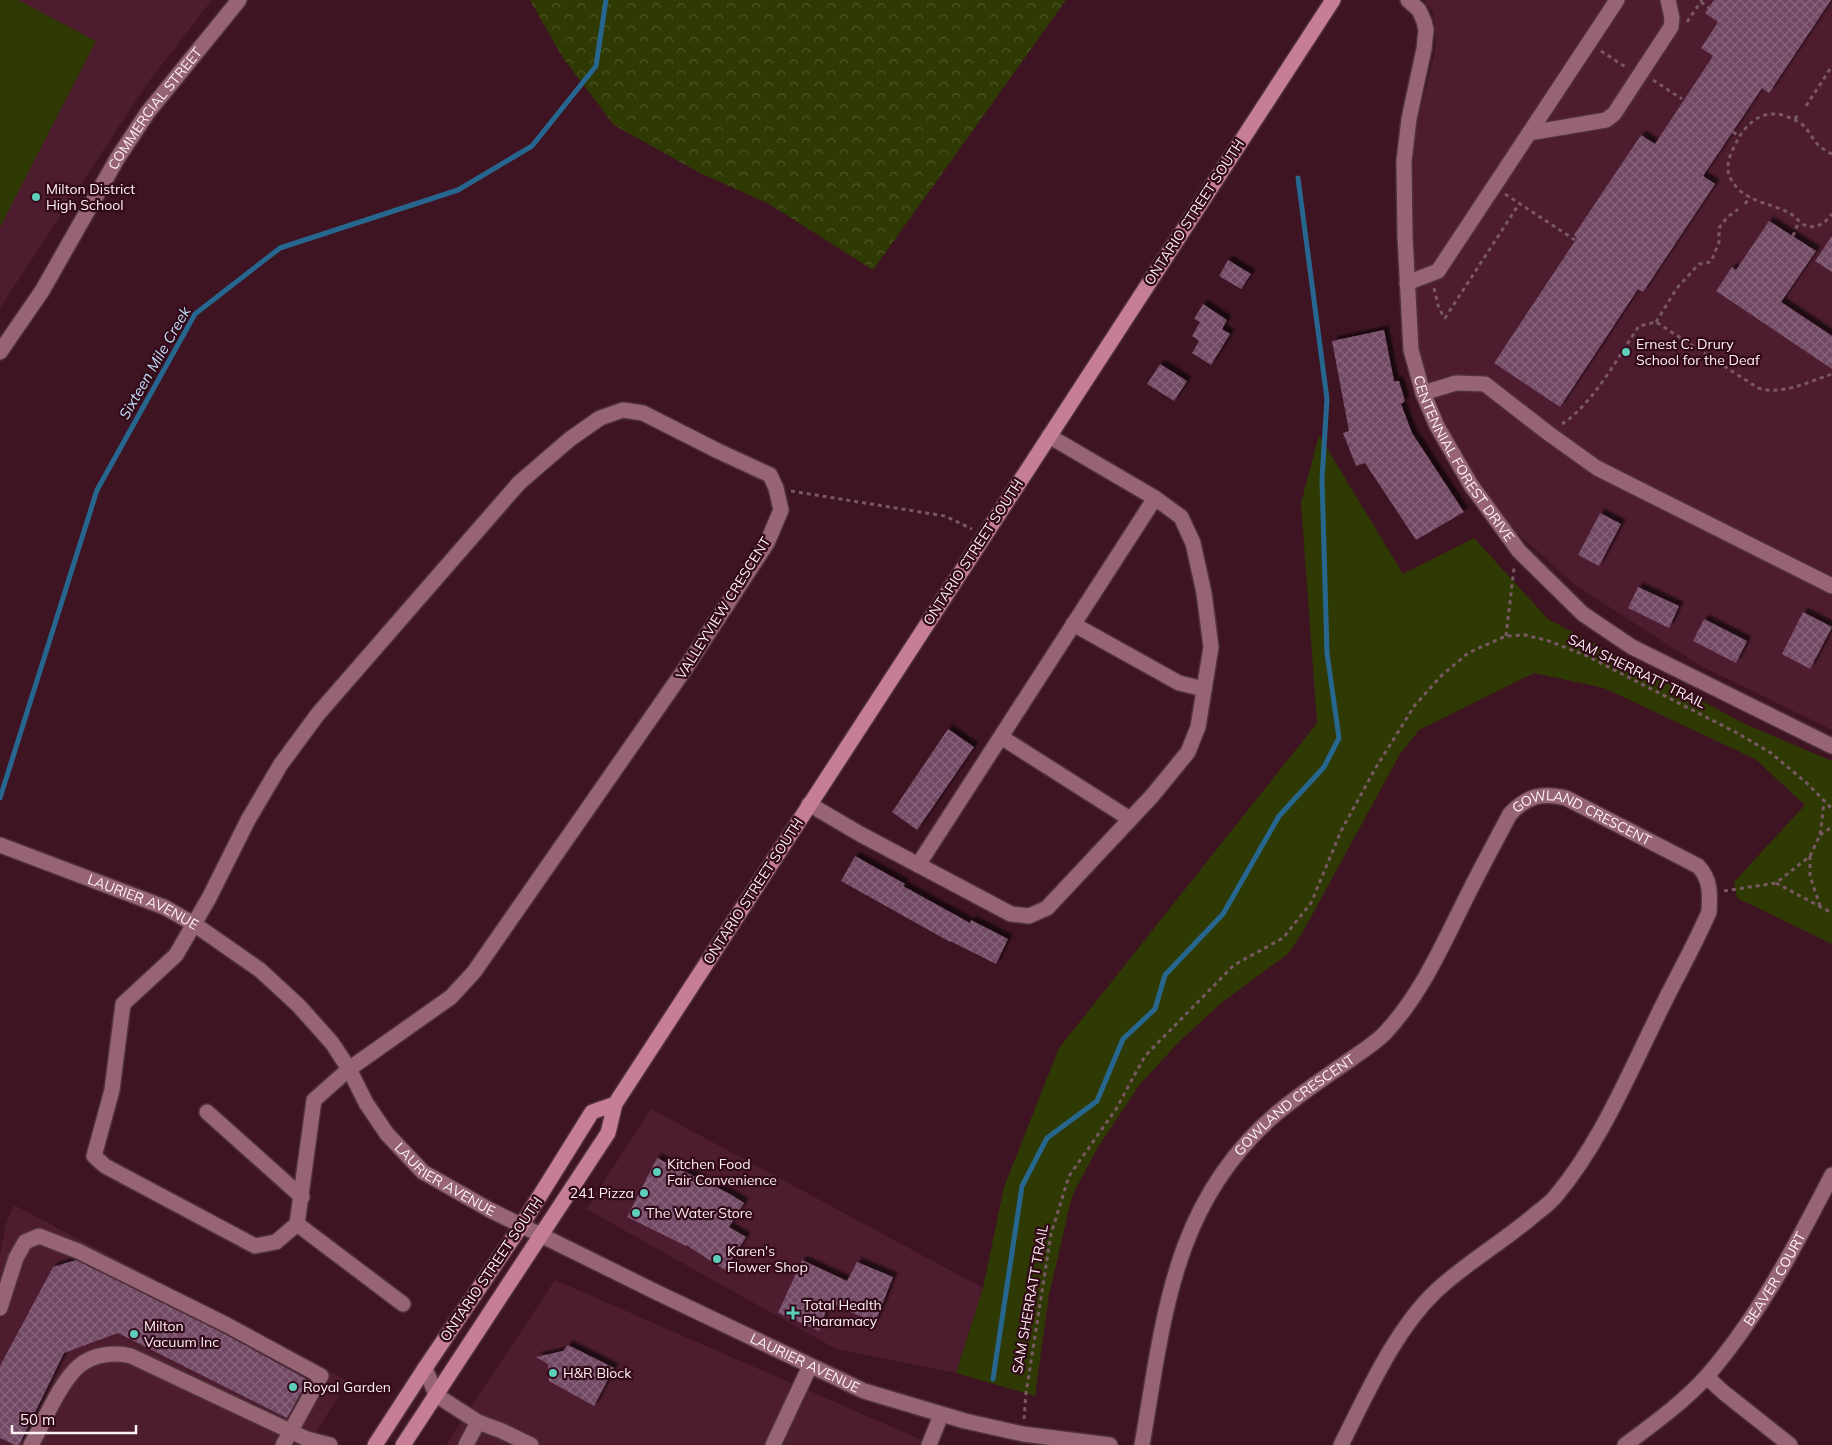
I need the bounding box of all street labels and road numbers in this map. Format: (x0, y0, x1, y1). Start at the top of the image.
street label: COMMERCIAL STREET (104, 43, 206, 173)
street label: ONTARIO STREET SOUTH (1140, 136, 1248, 288)
street label: CENTENNIAL FOREST DRIVE (1410, 373, 1518, 545)
street label: ONTARIO STREET SOUTH (919, 476, 1027, 628)
street label: VALLEYVIEW CRESCENT (672, 533, 775, 683)
street label: SAM SHERRATT TRAIL (1565, 630, 1709, 712)
street label: GOWLAND CRESCENT (1508, 786, 1655, 850)
street label: ONTARIO STREET SOUTH (699, 815, 807, 967)
street label: LAURIER AVENUE (85, 870, 202, 934)
street label: GOWLAND CRESCENT (1230, 1050, 1359, 1160)
street label: LAURIER AVENUE (391, 1139, 498, 1220)
street label: ONTARIO STREET SOUTH (436, 1193, 546, 1345)
street label: SAM SHERRATT TRAIL (1008, 1223, 1052, 1375)
street label: BEAVER COURT (1739, 1228, 1810, 1329)
street label: LAURIER AVENUE (747, 1329, 863, 1397)

